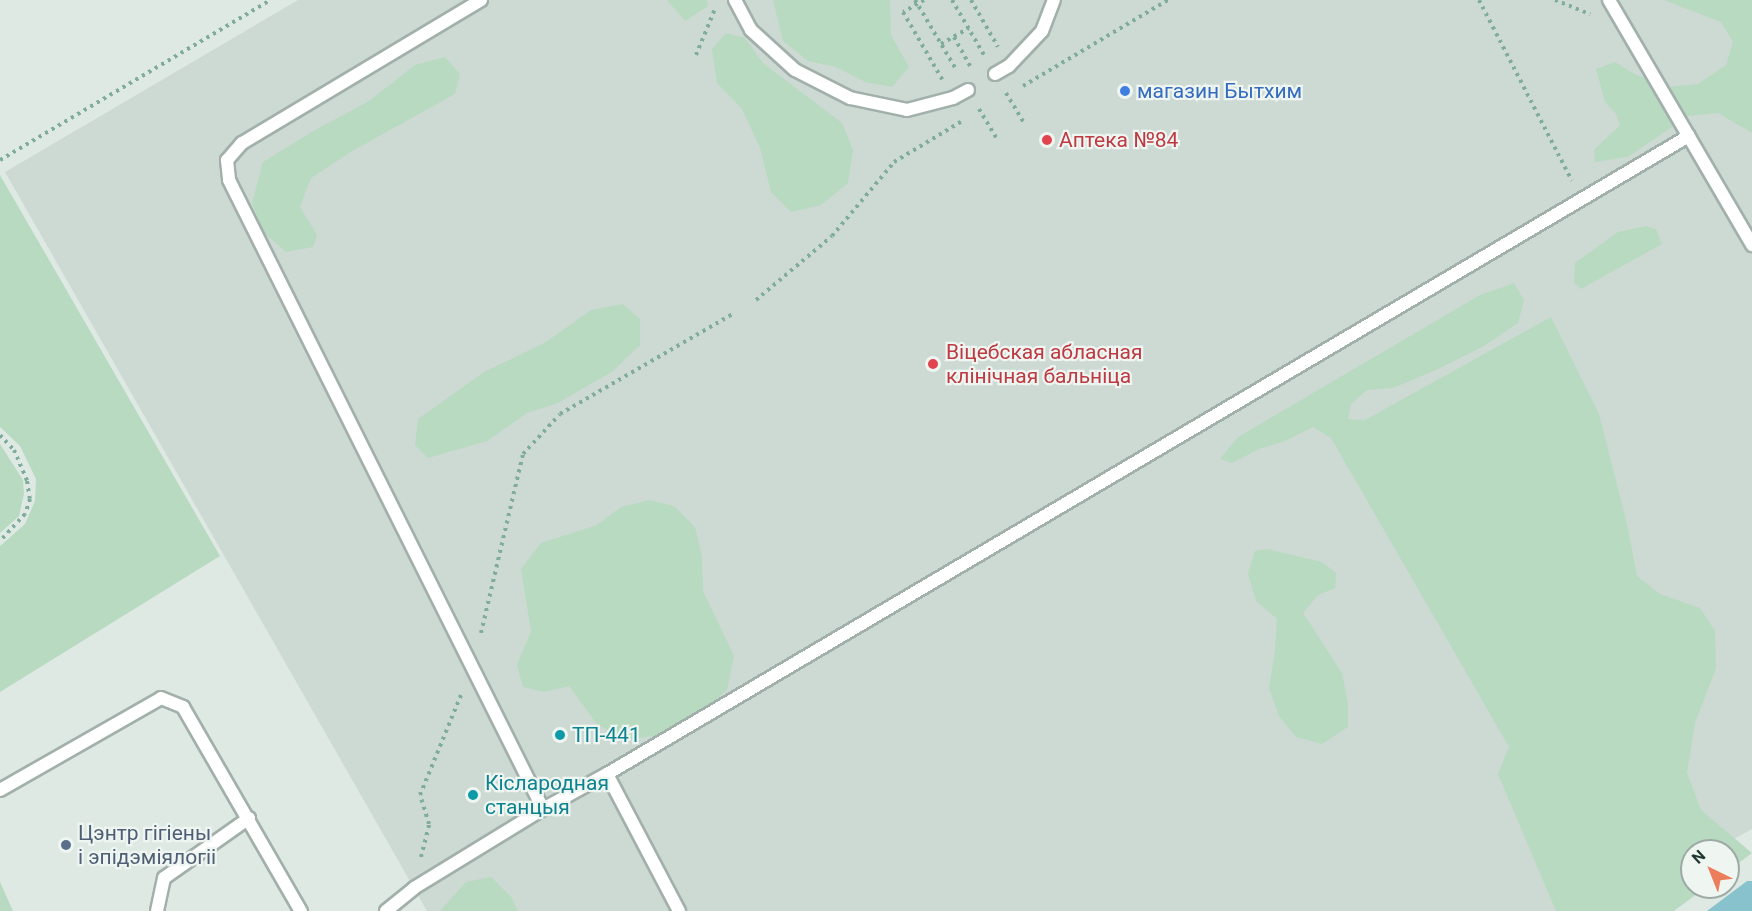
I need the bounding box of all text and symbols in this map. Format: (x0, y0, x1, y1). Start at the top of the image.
place label: магазин Бытхим (1137, 78, 1302, 104)
marker: магазин Бытхим (1118, 84, 1132, 98)
place label: Аптека №84 (1059, 127, 1178, 153)
marker: Аптека №84 (1040, 133, 1054, 147)
place label: Віцебская абласная клінічная бальніца (946, 339, 1143, 389)
marker: Віцебская абласная клінічная бальніца (924, 355, 942, 373)
place label: ТП-441 (572, 722, 641, 748)
marker: ТП-441 (553, 728, 567, 742)
place label: Кіслародная станцыя (485, 770, 609, 820)
marker: Кіслародная станцыя (466, 788, 480, 802)
place label: Цэнтр гігіены і эпідэміялогіі (78, 820, 216, 870)
marker: Цэнтр гігіены і эпідэміялогіі (59, 838, 73, 852)
north arrow (1680, 839, 1740, 899)
text: N (1688, 846, 1709, 868)

